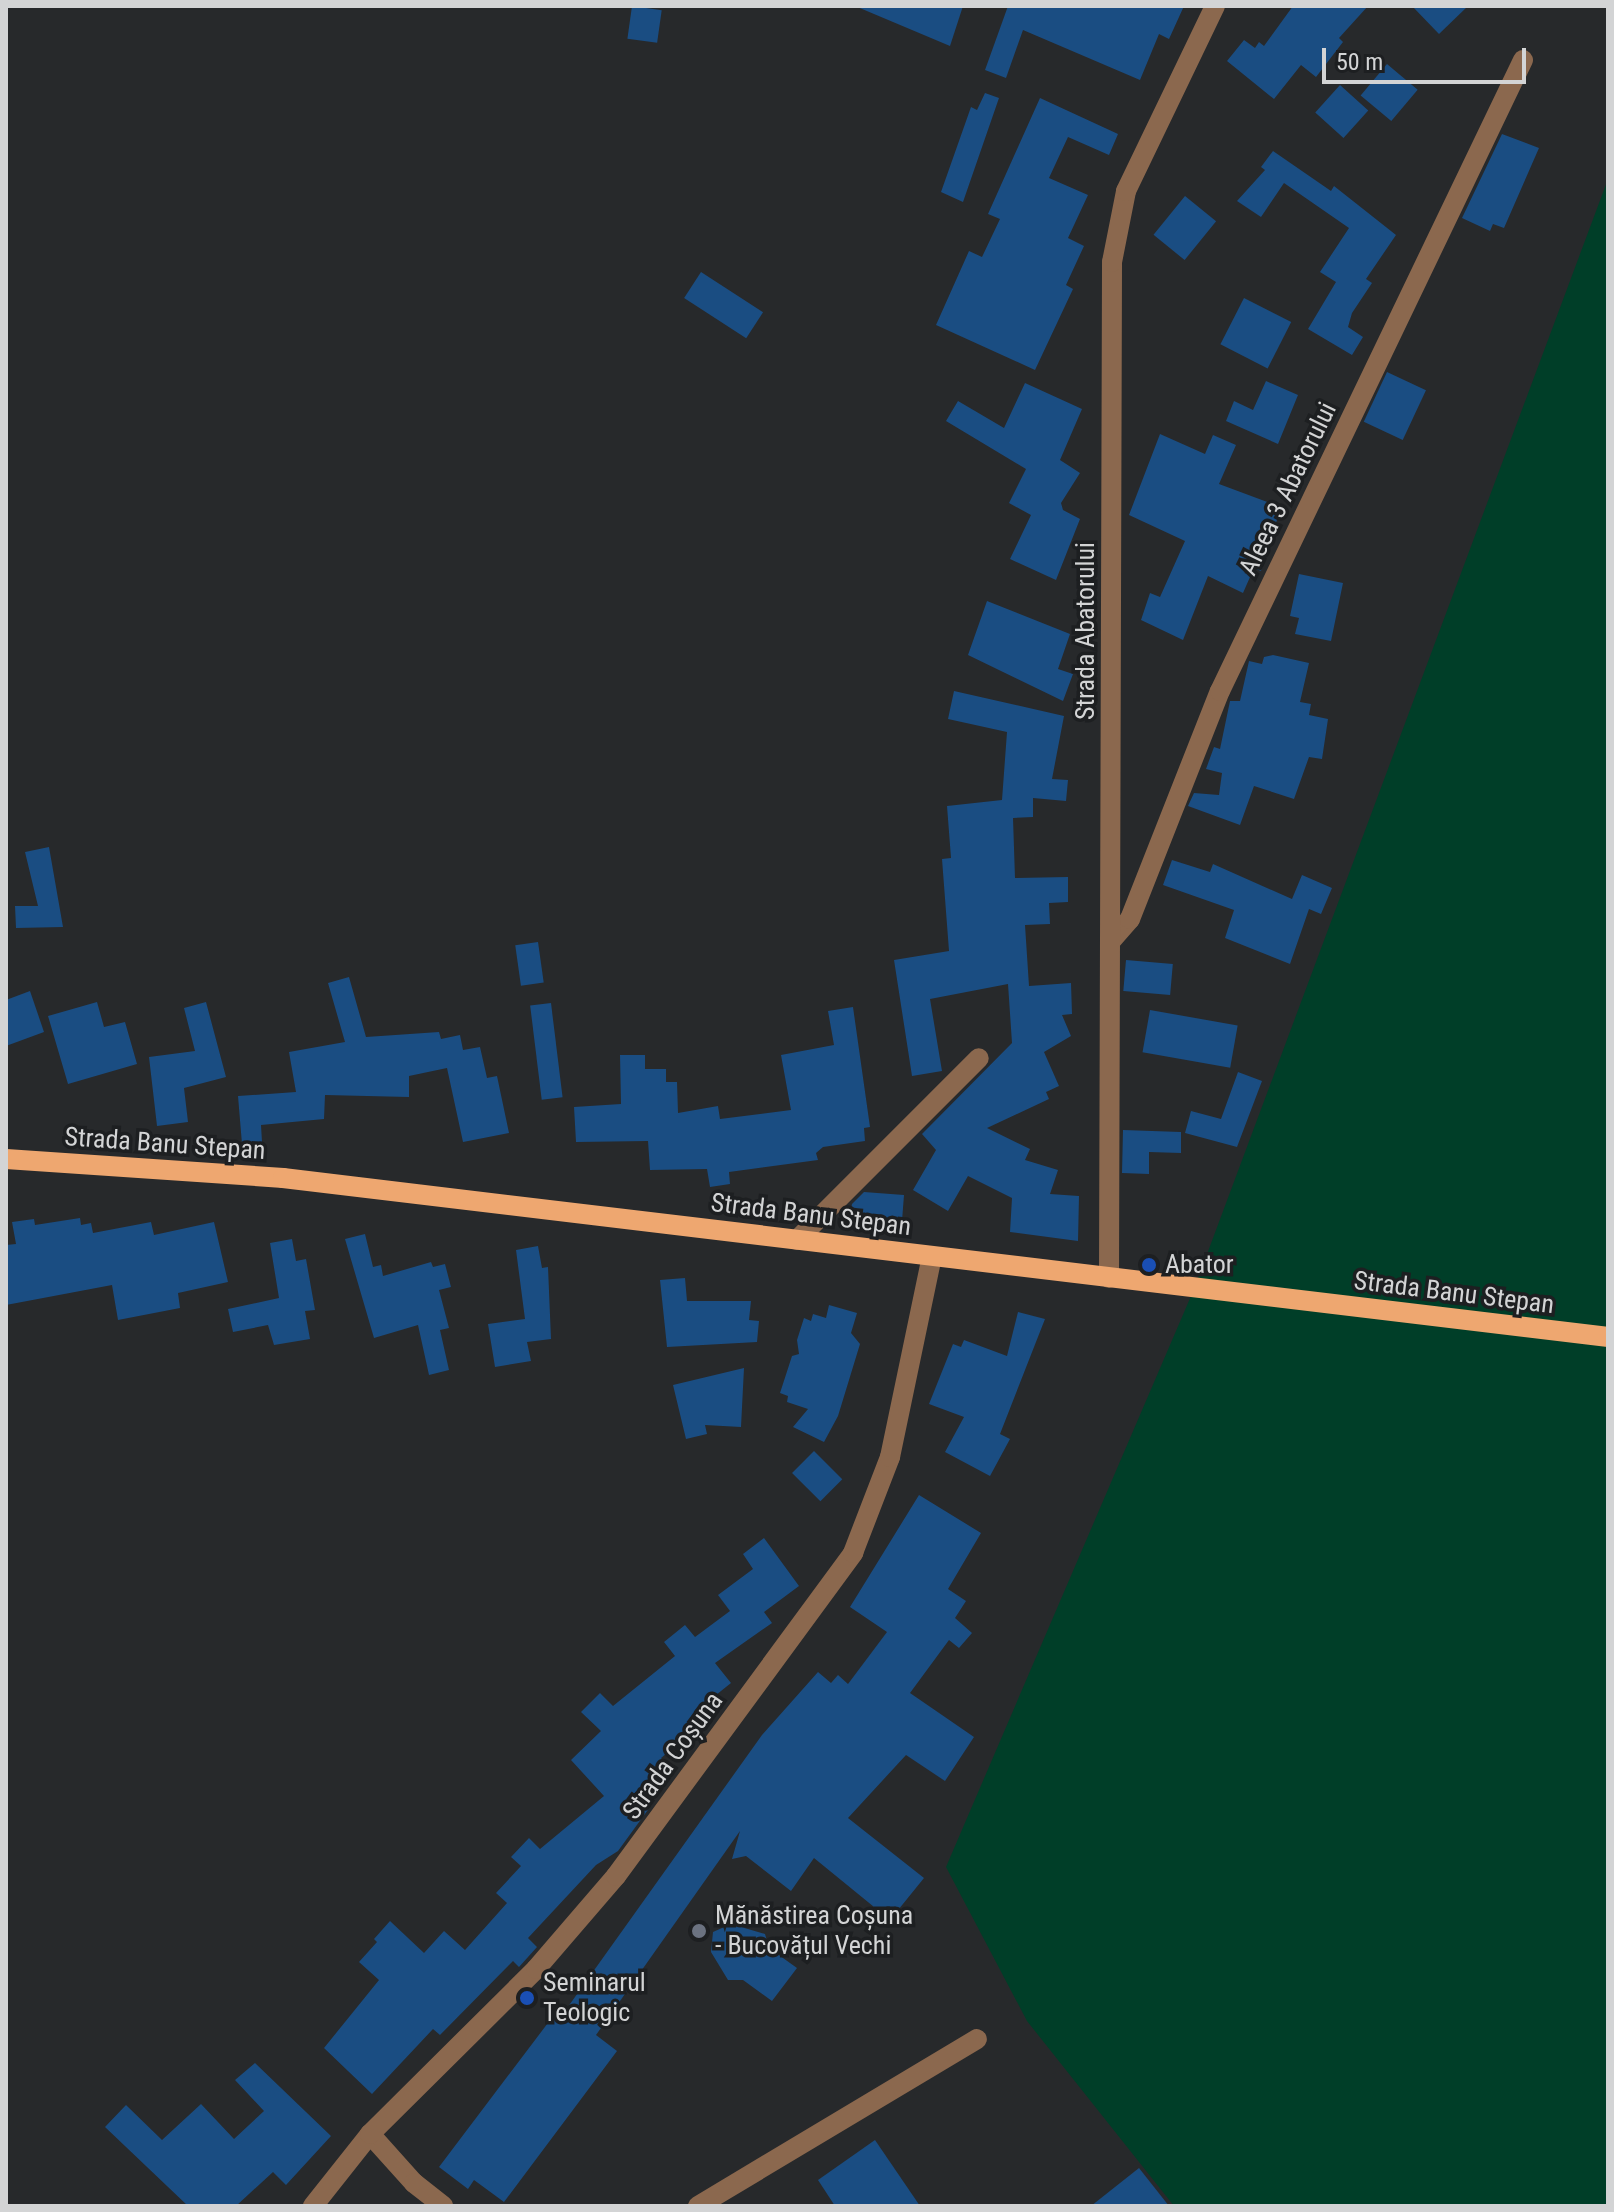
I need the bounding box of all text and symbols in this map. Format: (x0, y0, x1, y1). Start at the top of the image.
scale bar (1326, 32, 1530, 82)
text: 50 m (1336, 48, 1383, 76)
street label: Aleea 3 Abatorului (1233, 398, 1343, 580)
street label: Strada Abatorului (1070, 542, 1102, 720)
street label: Strada Banu Stepan (63, 1121, 267, 1167)
street label: Strada Banu Stepan (709, 1187, 913, 1243)
place label: Abator (1165, 1249, 1234, 1281)
marker: Abator (1140, 1256, 1158, 1274)
street label: Strada Banu Stepan (1352, 1265, 1556, 1321)
street label: Strada Coșuna (616, 1686, 730, 1826)
place label: Mănăstirea Coșuna - Bucovățul Vechi (715, 1900, 913, 1962)
marker: Mănăstirea Coșuna - Bucovățul Vechi (690, 1922, 708, 1940)
place label: Seminarul Teologic (543, 1967, 646, 2028)
marker: Seminarul Teologic (518, 1989, 536, 2007)

